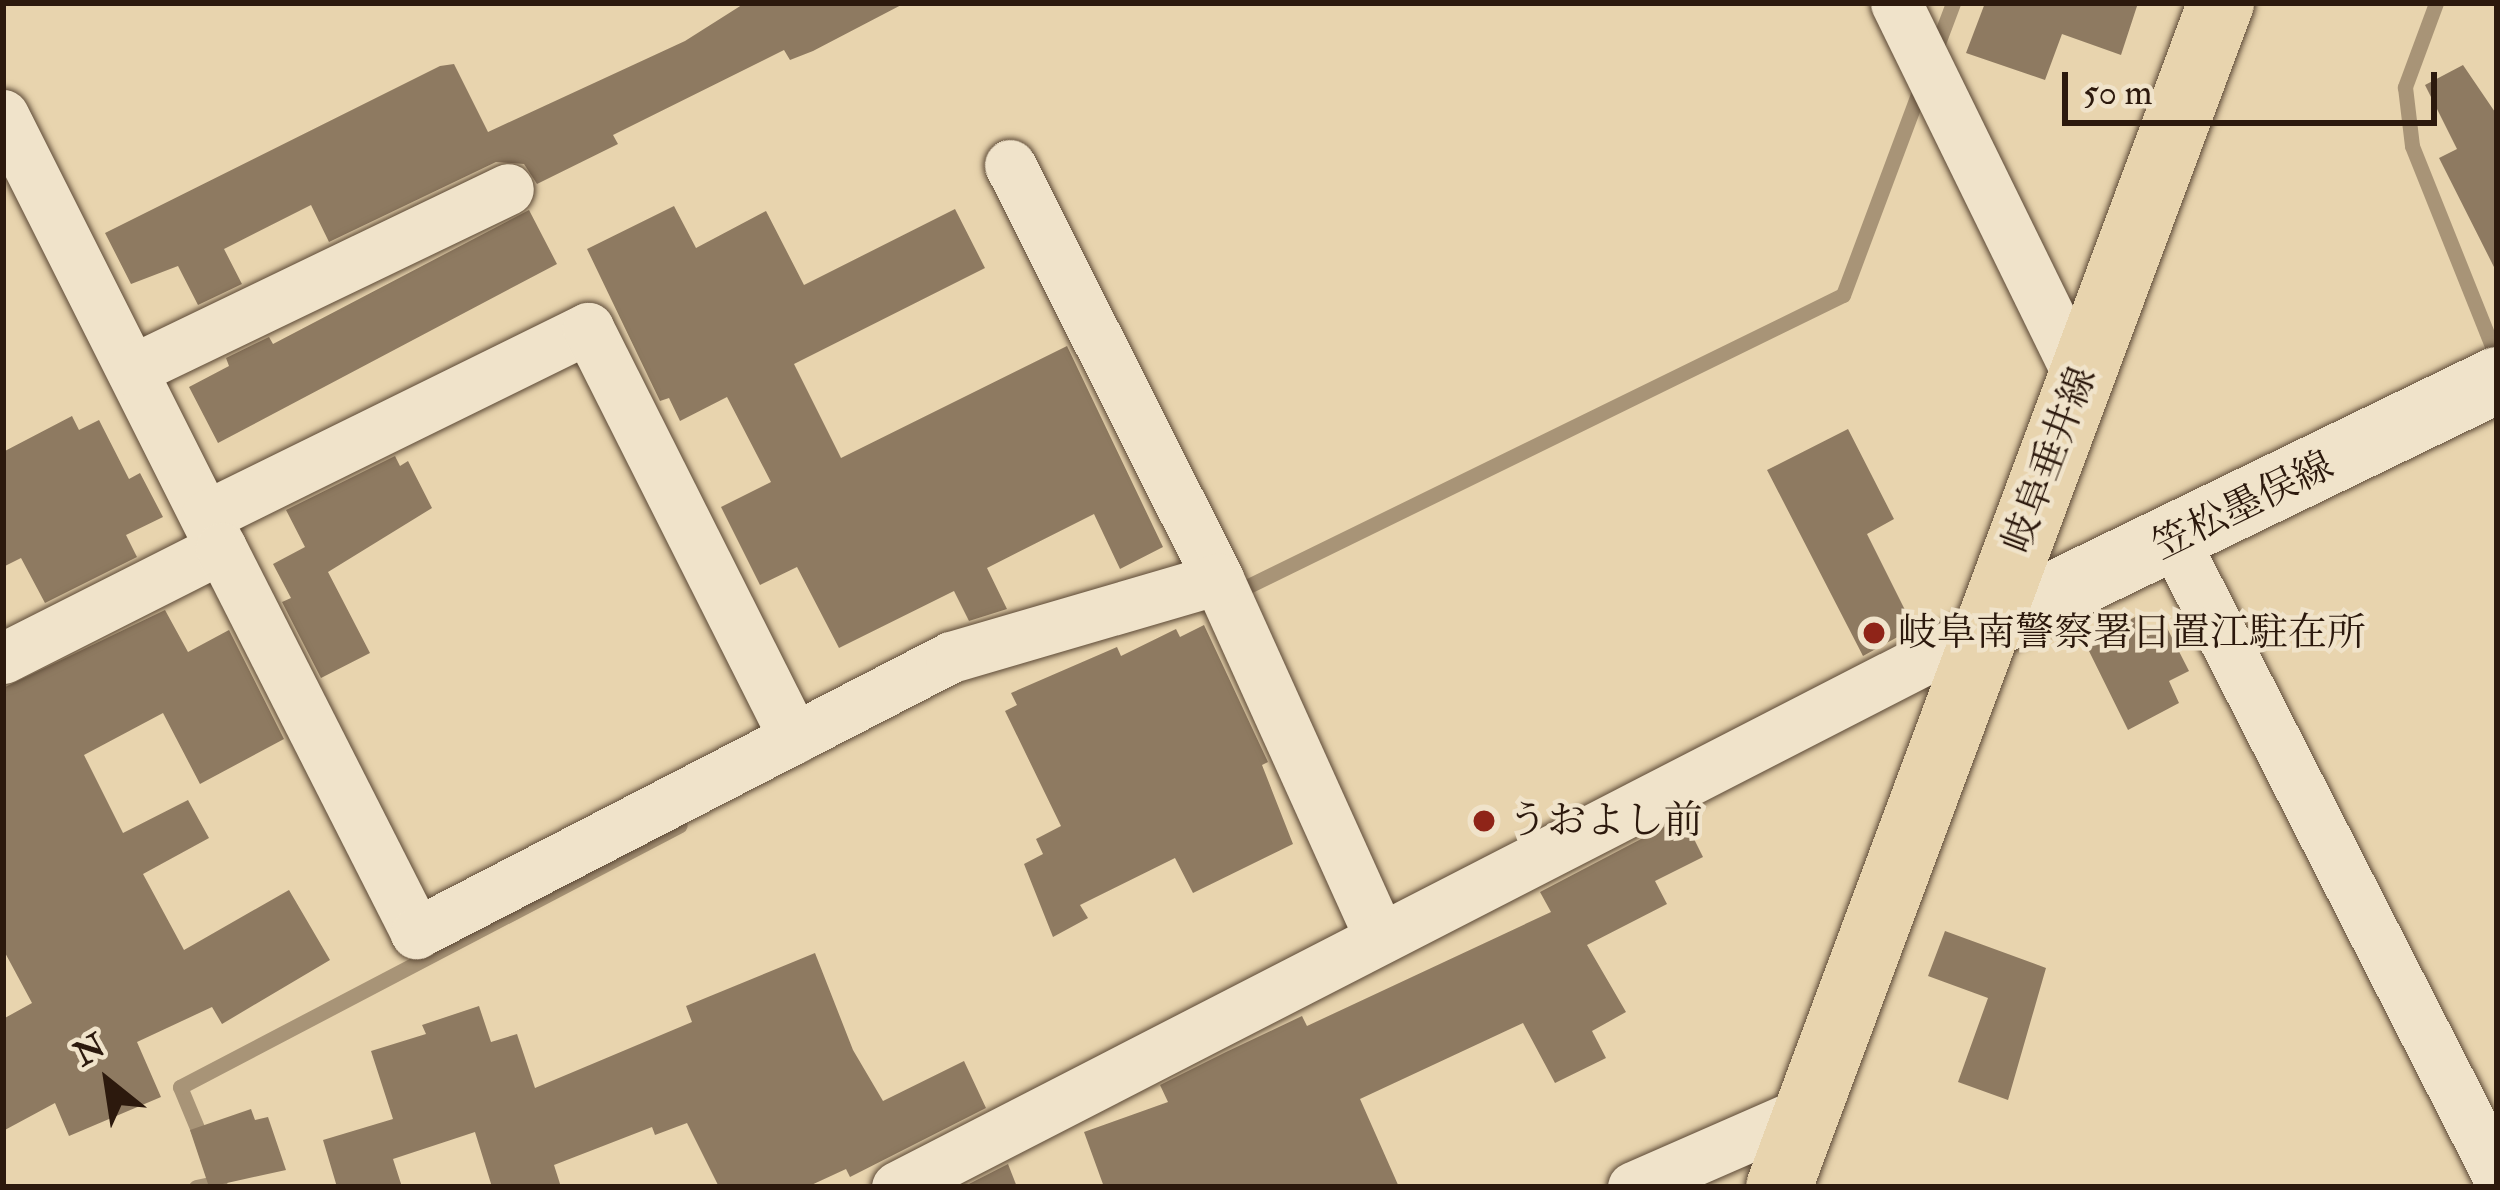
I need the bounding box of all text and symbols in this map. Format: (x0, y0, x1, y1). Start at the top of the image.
scale bar (2068, 48, 2443, 122)
text: 50 m (2083, 70, 2152, 115)
street label: 岐阜垂井線 (1993, 361, 2107, 559)
street label: 笠松墨俣線 (2145, 442, 2341, 570)
place label: 岐阜南警察署日置江駐在所 (1898, 610, 2366, 656)
marker: 岐阜南警察署日置江駐在所 (1861, 620, 1887, 646)
place label: うおよし前 (1508, 798, 1703, 844)
marker: うおよし前 (1471, 808, 1497, 834)
north arrow (48, 1022, 168, 1142)
text: N (67, 1025, 113, 1076)

